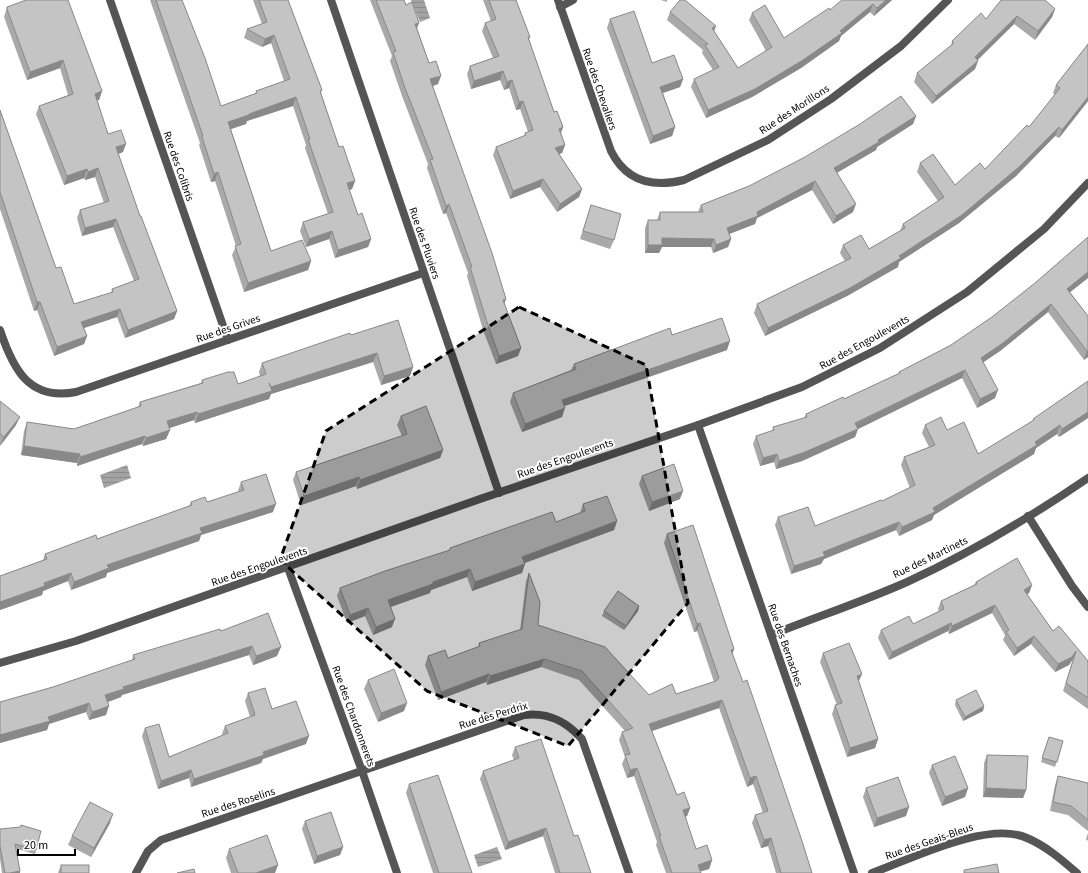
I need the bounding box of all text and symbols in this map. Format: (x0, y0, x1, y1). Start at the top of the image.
street label: Rue des Chevaliers (578, 46, 621, 133)
street label: Rue des Morillons (756, 81, 833, 138)
street label: Rue des Colibris (160, 129, 198, 204)
street label: Rue des Pluviers (405, 205, 444, 281)
street label: Rue des Grives (194, 310, 263, 346)
street label: Rue des Engoulevents (817, 311, 912, 373)
street label: Rue des Engoulevents (515, 435, 615, 482)
street label: Rue des Martinets (890, 533, 971, 582)
street label: Rue des Engoulevents (209, 543, 309, 590)
street label: Rue des Bernaches (764, 602, 807, 689)
street label: Rue des Chardonnerets (328, 664, 379, 769)
street label: Rue des Perdrix (457, 698, 529, 733)
street label: Rue des Roselins (199, 783, 277, 821)
street label: Rue des Geais-Bleus (883, 819, 975, 864)
scale bar (18, 831, 75, 857)
text: 20 m (24, 837, 48, 854)

